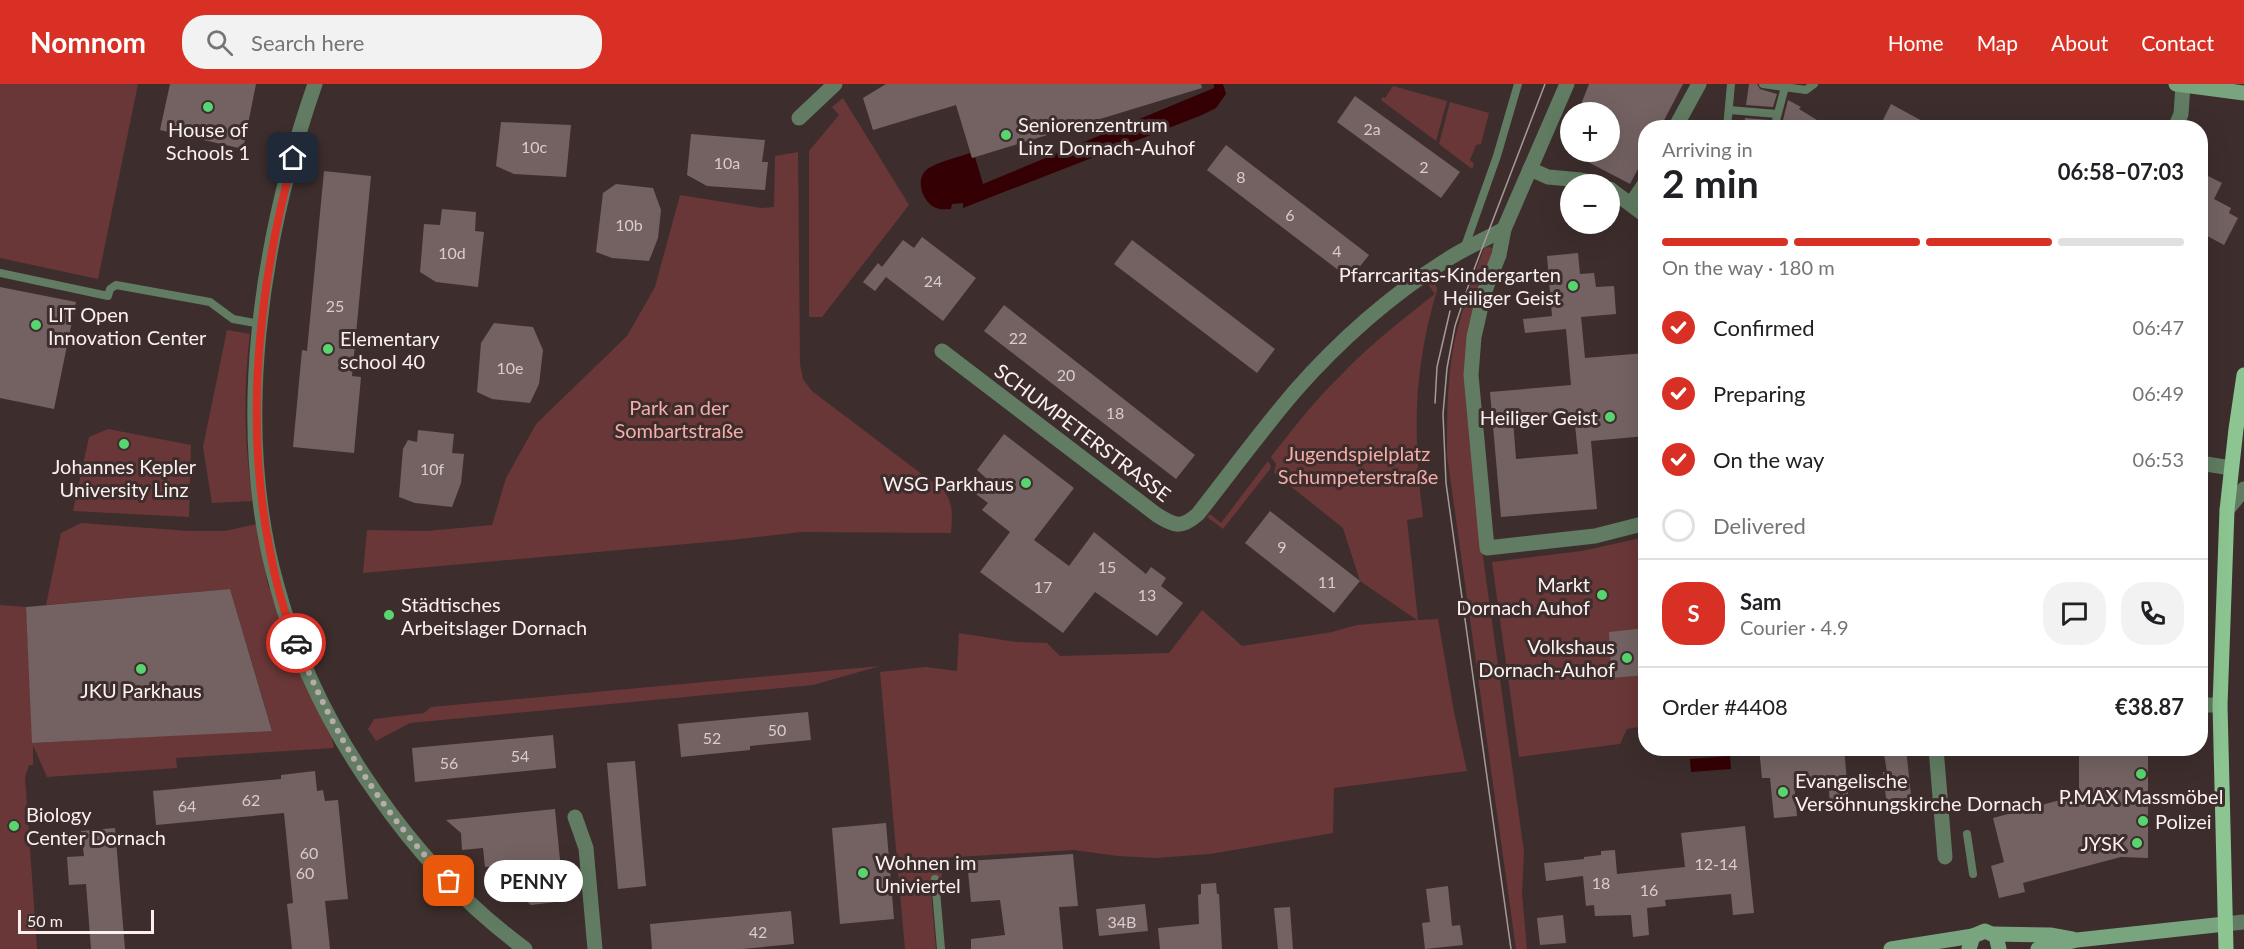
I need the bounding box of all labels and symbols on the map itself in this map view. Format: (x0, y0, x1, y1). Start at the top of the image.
marker: House of Schools 1 (201, 100, 215, 114)
place label: Seniorenzentrum Linz Dornach-Auhof (1018, 112, 1195, 159)
place label: House of Schools 1 (166, 117, 250, 164)
house number: 2a (1363, 119, 1381, 138)
marker: Seniorenzentrum Linz Dornach-Auhof (999, 128, 1013, 142)
pin (267, 132, 318, 183)
house number: 10c (521, 137, 547, 156)
house number: 10a (714, 153, 740, 172)
house number: 2 (1419, 157, 1429, 176)
house number: 8 (1236, 167, 1246, 186)
house number: 6 (1285, 205, 1295, 224)
house number: 10b (615, 215, 643, 234)
house number: 4 (1332, 241, 1342, 260)
house number: 10d (438, 243, 466, 262)
place label: Pfarrcaritas-Kindergarten Heiliger Geist (1339, 262, 1561, 309)
house number: 24 (924, 271, 942, 290)
marker: Pfarrcaritas-Kindergarten Heiliger Geist (1566, 279, 1580, 293)
house number: 25 (326, 296, 344, 315)
place label: LIT Open Innovation Center (48, 302, 207, 349)
marker: LIT Open Innovation Center (29, 318, 43, 332)
place label: Elementary school 40 (340, 326, 440, 373)
house number: 22 (1009, 328, 1027, 347)
marker: Elementary school 40 (321, 342, 335, 356)
house number: 10e (496, 358, 524, 377)
street label: SCHUMPETERSTRASSE (990, 358, 1176, 506)
house number: 20 (1057, 365, 1075, 384)
park label: Park an der Sombartstraße (614, 395, 744, 442)
house number: 18 (1106, 403, 1124, 422)
place label: Heiliger Geist (1480, 405, 1598, 429)
marker: Heiliger Geist (1603, 410, 1617, 424)
marker: Johannes Kepler University Linz (117, 437, 131, 451)
park label: Jugendspielplatz Schumpeterstraße (1278, 441, 1438, 488)
place label: Johannes Kepler University Linz (52, 454, 197, 501)
house number: 10f (420, 459, 444, 478)
place label: WSG Parkhaus (883, 471, 1014, 495)
marker: WSG Parkhaus (1019, 476, 1033, 490)
house number: 9 (1277, 537, 1287, 556)
house number: 15 (1098, 557, 1116, 576)
house number: 11 (1318, 572, 1336, 591)
place label: Markt Dornach Auhof (1456, 572, 1590, 619)
house number: 17 (1034, 577, 1052, 596)
house number: 13 (1138, 585, 1156, 604)
marker: Markt Dornach Auhof (1595, 588, 1609, 602)
place label: Städtisches Arbeitslager Dornach (401, 592, 587, 639)
marker: Städtisches Arbeitslager Dornach (382, 608, 396, 622)
courier (266, 613, 326, 673)
place label: Volkshaus Dornach-Auhof (1478, 634, 1615, 681)
marker: Volkshaus Dornach-Auhof (1620, 651, 1634, 665)
marker: JKU Parkhaus (134, 662, 148, 676)
place label: JKU Parkhaus (80, 678, 202, 702)
house number: 50 (768, 720, 786, 739)
house number: 52 (703, 728, 721, 747)
house number: 54 (511, 746, 529, 765)
house number: 56 (440, 753, 458, 772)
marker: P.MAX Massmöbel (2134, 767, 2148, 781)
place label: Evangelische Versöhnungskirche Dornach (1795, 768, 2042, 815)
place label: P.MAX Massmöbel (2059, 784, 2223, 808)
marker: Evangelische Versöhnungskirche Dornach (1776, 785, 1790, 799)
house number: 62 (242, 790, 260, 809)
house number: 64 (178, 796, 196, 815)
place label: Biology Center Dornach (26, 802, 166, 849)
place label: Polizei (2155, 809, 2212, 833)
marker: Polizei (2136, 814, 2150, 828)
marker: Biology Center Dornach (7, 819, 21, 833)
place label: JYSK (2080, 831, 2126, 855)
marker: JYSK (2130, 836, 2144, 850)
house number: 60 (300, 843, 318, 862)
place label: Wohnen im Univiertel (875, 850, 976, 897)
house number: 12-14 (1694, 854, 1738, 873)
pin (423, 855, 474, 906)
callout: PENNY (485, 860, 584, 902)
house number: 60 (296, 863, 314, 882)
marker: Wohnen im Univiertel (856, 866, 870, 880)
house number: 18 (1592, 873, 1610, 892)
house number: 16 (1640, 880, 1658, 899)
scale bar (18, 907, 154, 934)
house number: 34B (1108, 912, 1136, 931)
house number: 42 (749, 922, 767, 941)

